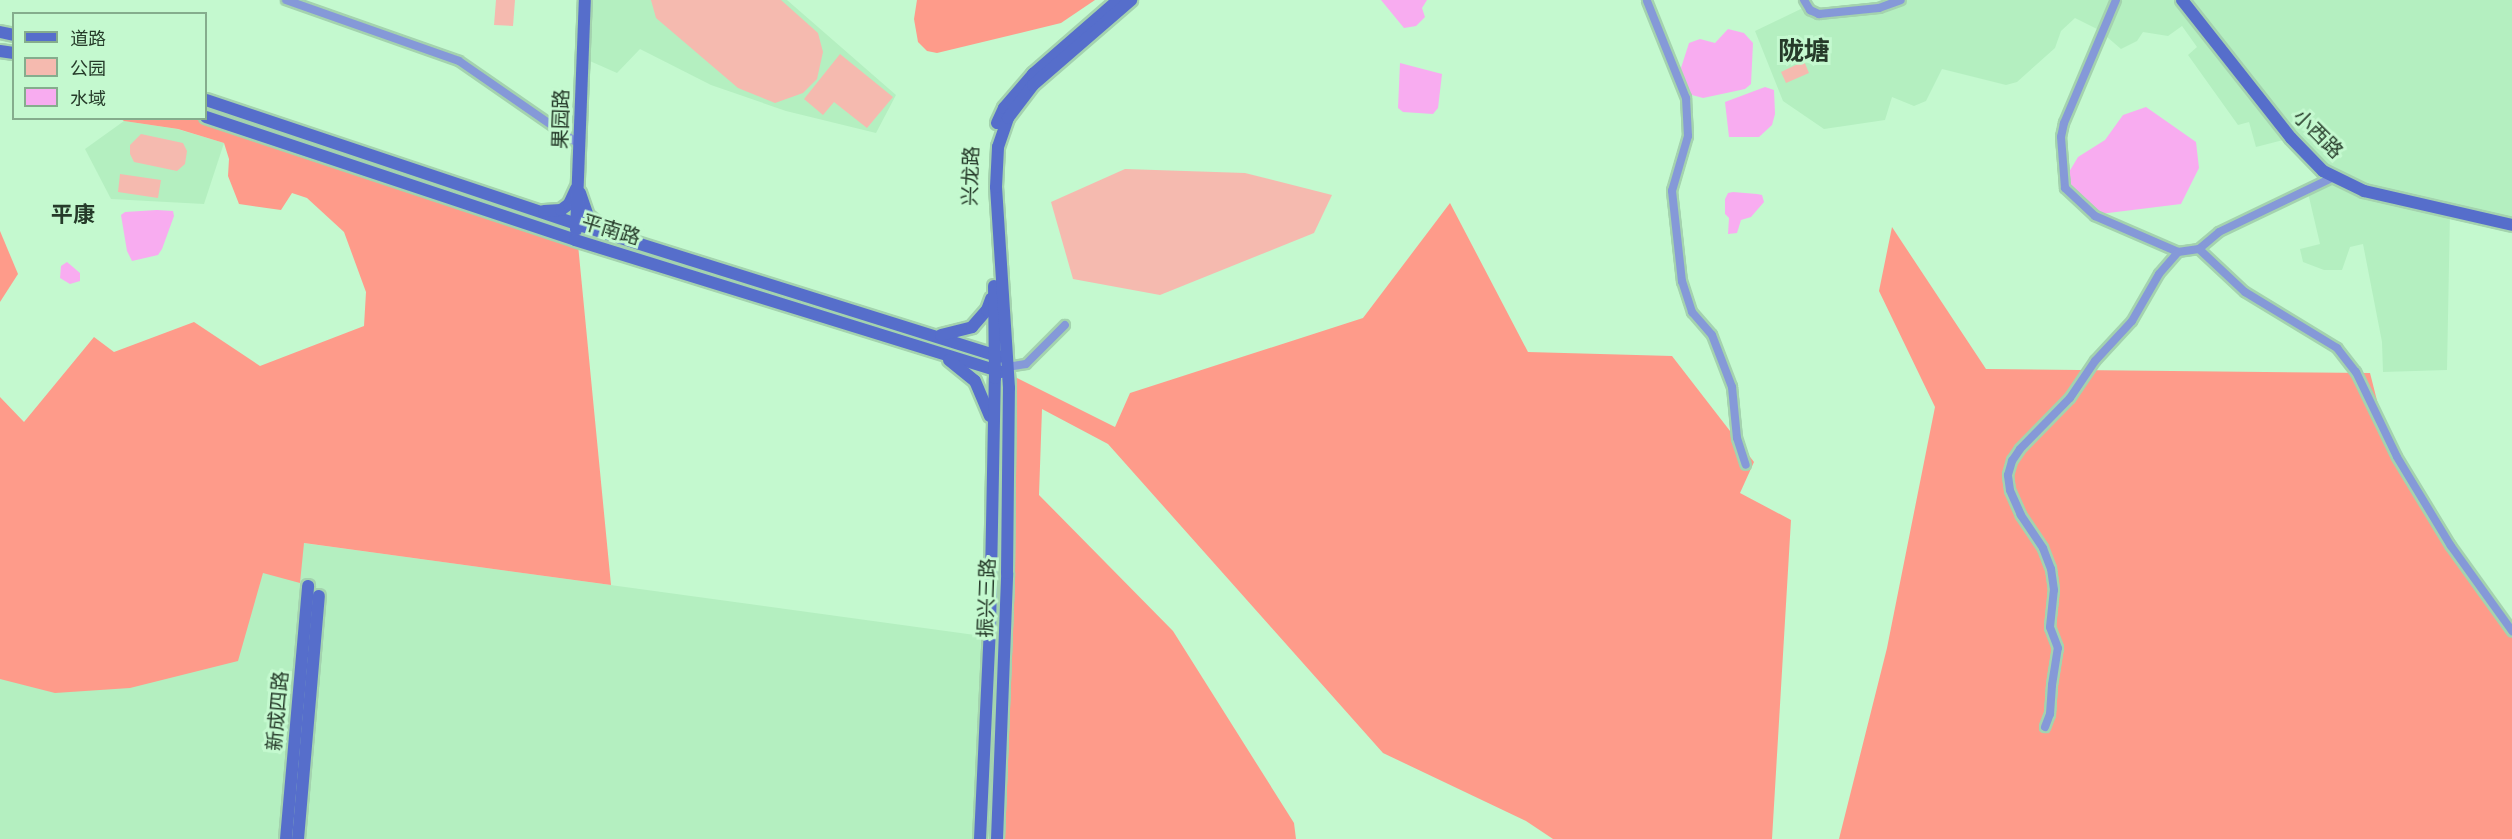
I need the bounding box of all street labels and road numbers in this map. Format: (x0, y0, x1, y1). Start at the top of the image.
street label: 果园路 (548, 89, 574, 149)
street label: 小西路 (2288, 104, 2348, 164)
street label: 兴龙路 (958, 146, 984, 206)
street label: 平南路 (579, 210, 643, 250)
street label: 振兴三路 (974, 558, 1000, 638)
street label: 新成四路 (263, 670, 293, 752)

